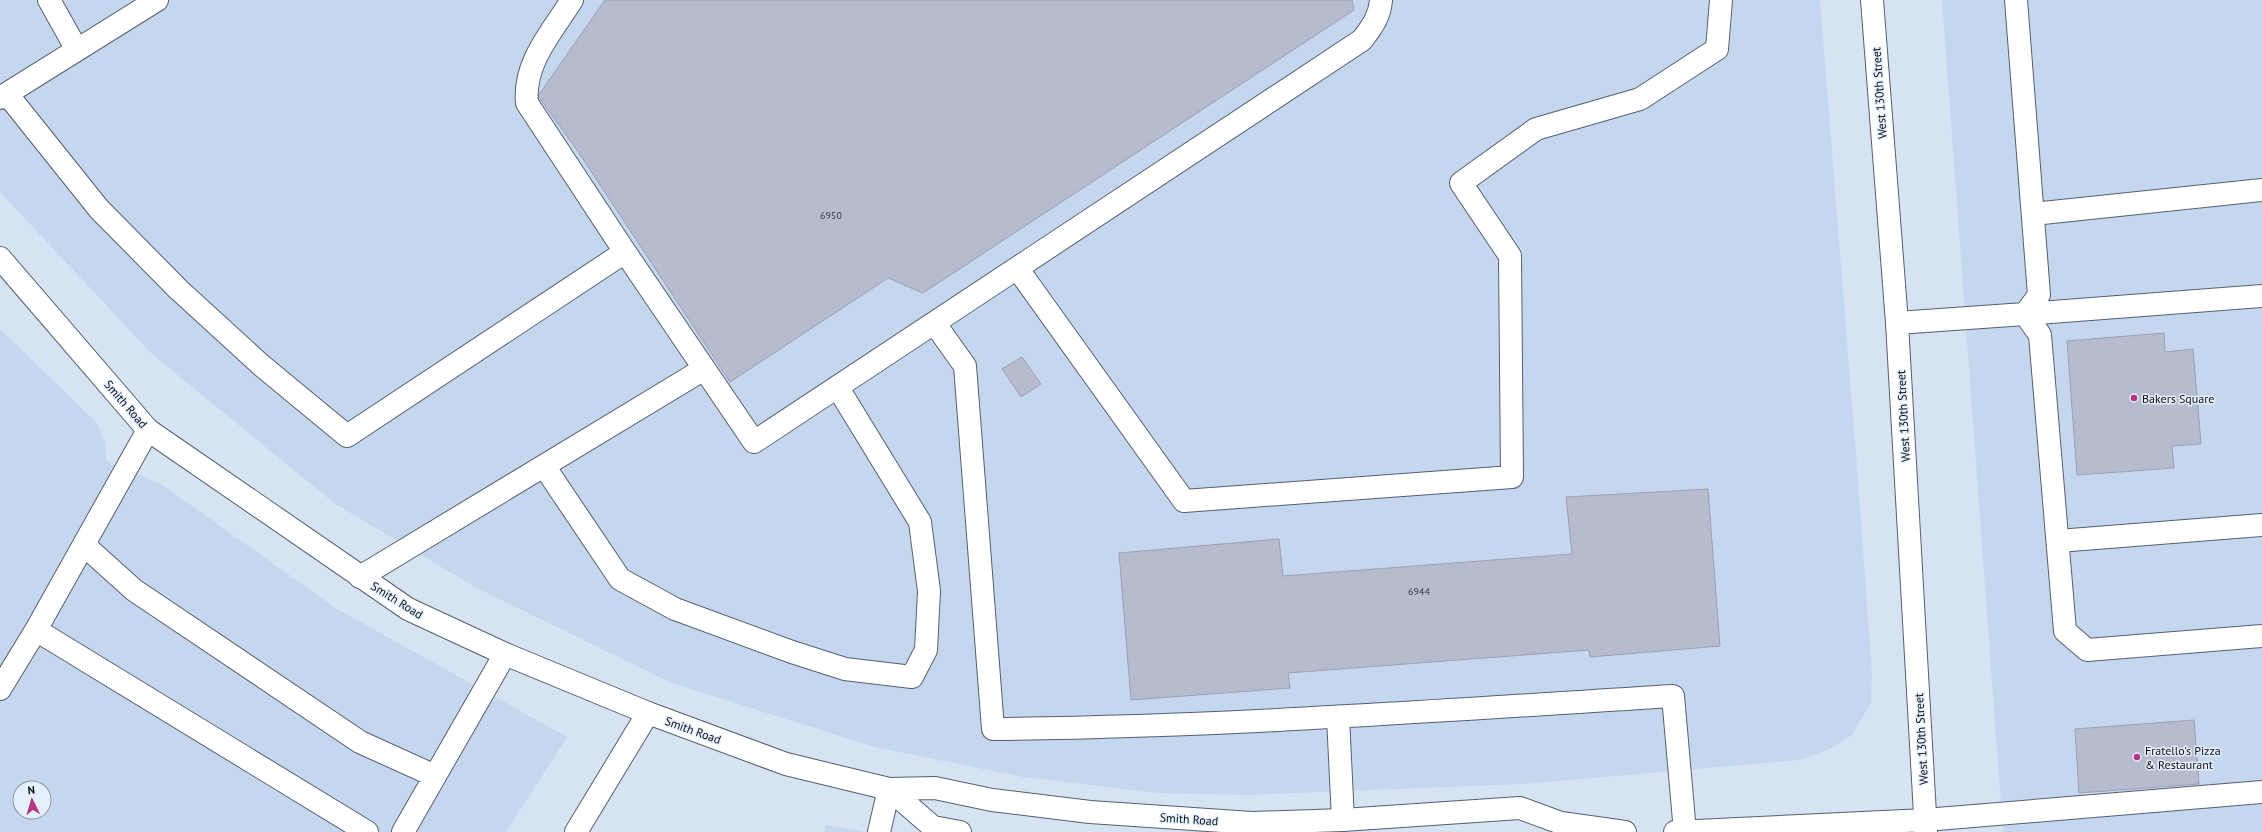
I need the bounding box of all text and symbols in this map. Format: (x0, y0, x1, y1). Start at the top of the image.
street label: West 130th Street (1868, 47, 1890, 139)
house number: 6950 (820, 209, 842, 222)
street label: West 130th Street (1893, 370, 1913, 462)
street label: Smith Road (101, 377, 151, 431)
place label: Bakers Square (2142, 391, 2214, 406)
marker: Bakers Square (2129, 393, 2139, 403)
street label: Smith Road (368, 578, 426, 622)
house number: 6944 (1408, 585, 1430, 598)
street label: West 130th Street (1911, 693, 1931, 785)
street label: Smith Road (663, 713, 723, 747)
place label: Fratello's Pizza & Restaurant (2145, 743, 2221, 772)
marker: Fratello's Pizza & Restaurant (2132, 752, 2142, 762)
north arrow (12, 780, 52, 820)
text: N (27, 783, 35, 797)
street label: Smith Road (1159, 809, 1219, 829)

